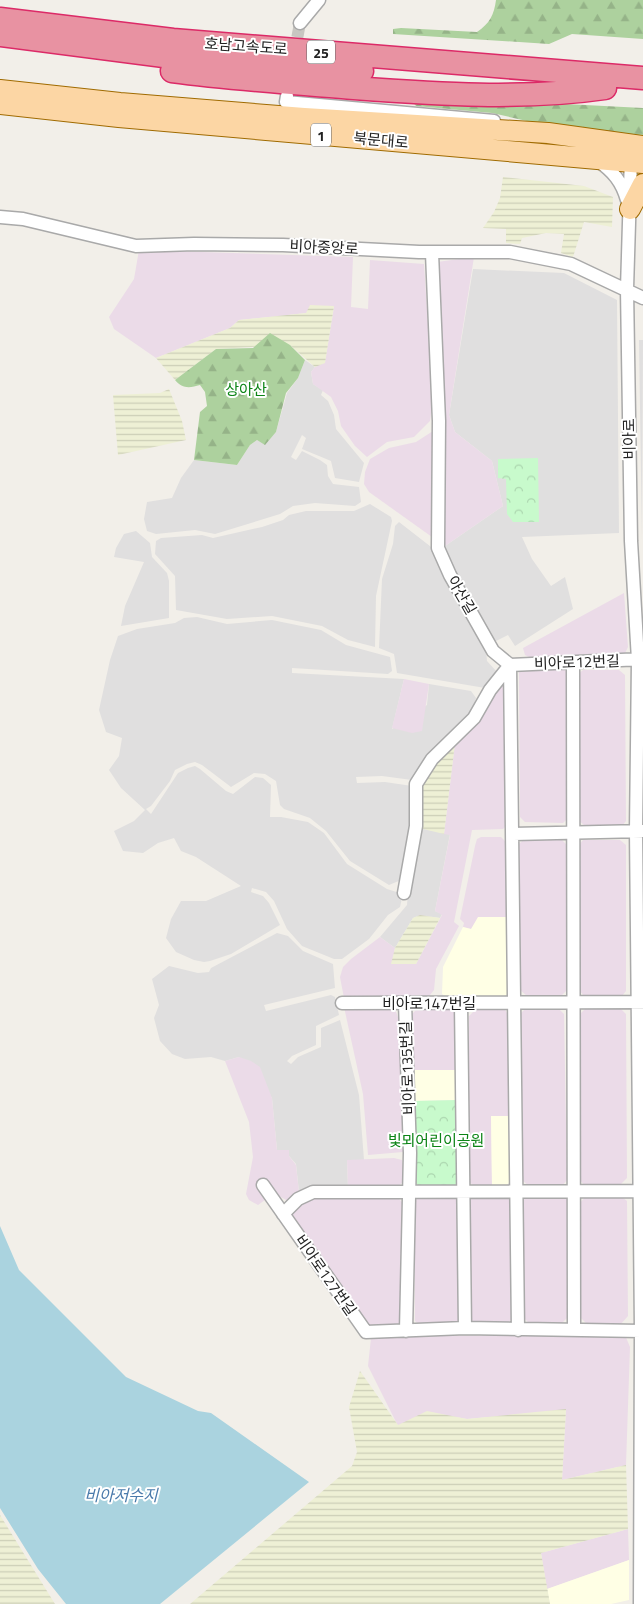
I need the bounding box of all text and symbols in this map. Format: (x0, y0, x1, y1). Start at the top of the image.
street label: 호남고속도로 (204, 32, 288, 60)
road number: 25 (307, 41, 335, 64)
road number: 1 (311, 124, 331, 146)
street label: 북문대로 (353, 126, 409, 154)
street label: 비아중앙로 (289, 234, 359, 260)
park label: 상아산 (225, 378, 267, 401)
street label: 비아로 (617, 418, 641, 460)
street label: 아산길 (442, 571, 482, 619)
street label: 비아로12번길 (534, 649, 620, 675)
street label: 비아로147번길 (382, 992, 476, 1015)
street label: 비아로135번길 (394, 1021, 420, 1115)
park label: 빛뫼어린이공원 (388, 1129, 484, 1152)
street label: 비아로127번길 (290, 1230, 362, 1320)
water label: 비아저수지 (84, 1483, 159, 1507)

